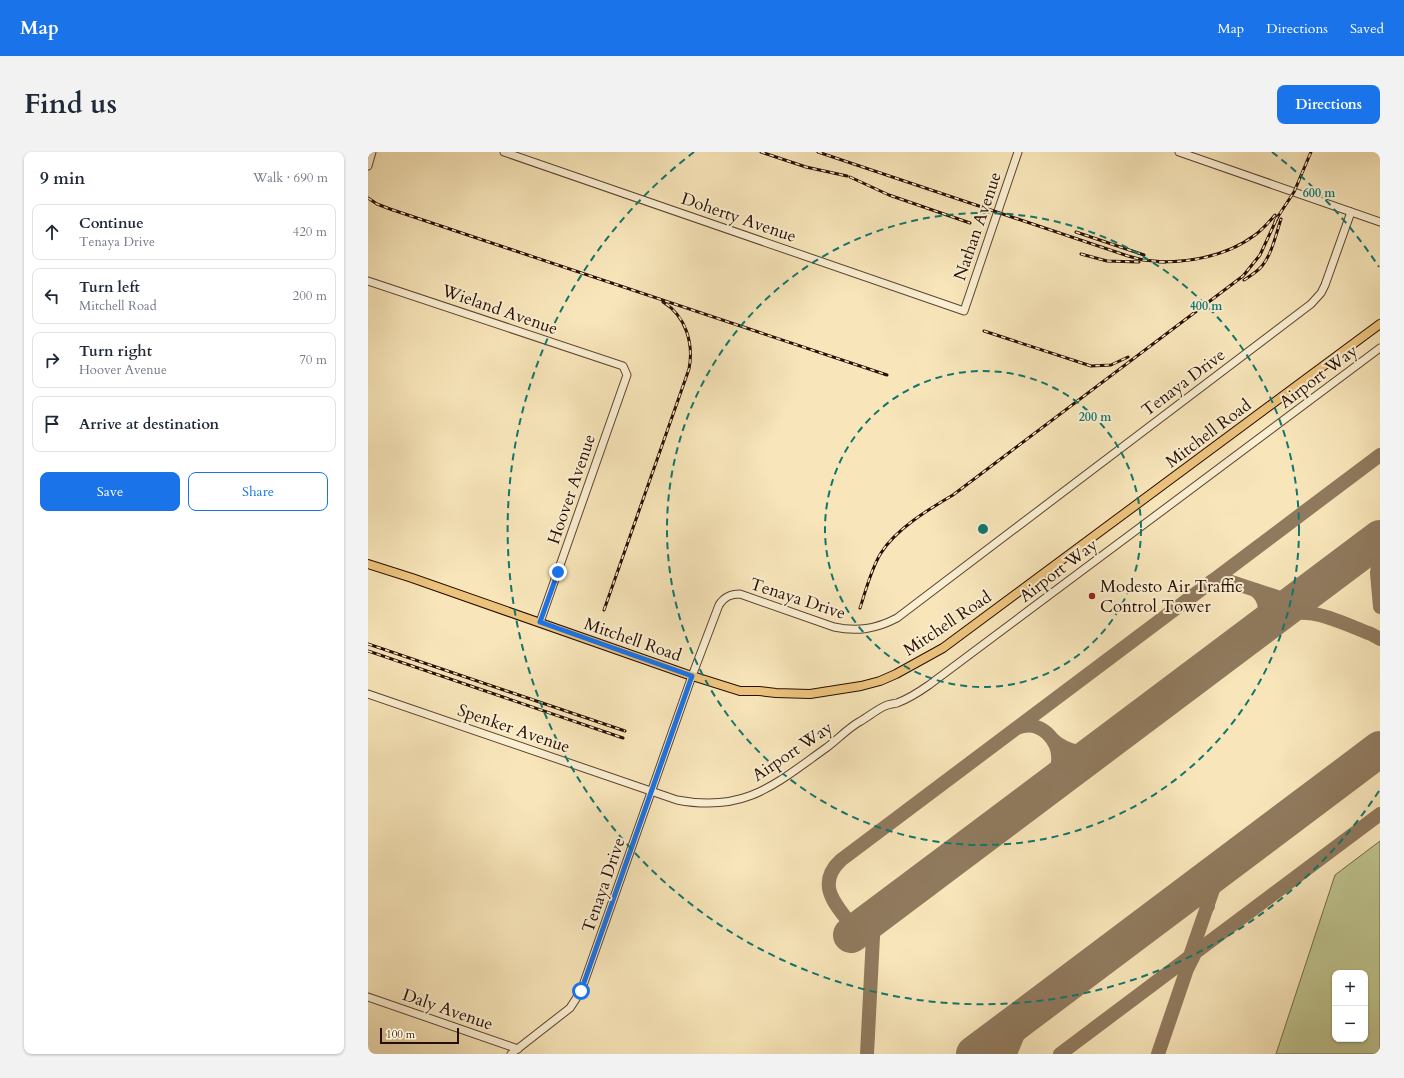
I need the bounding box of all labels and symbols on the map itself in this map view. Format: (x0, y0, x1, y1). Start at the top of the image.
street label: Nathan Avenue (948, 169, 1007, 283)
text: 600 m (1303, 185, 1336, 201)
street label: Doherty Avenue (678, 187, 799, 248)
street label: Wieland Avenue (438, 279, 561, 340)
text: 400 m (1190, 298, 1223, 314)
street label: Airport Way (1274, 339, 1362, 413)
street label: Tenaya Drive (1137, 343, 1230, 421)
street label: Mitchell Road (1161, 394, 1256, 473)
text: 200 m (1079, 409, 1112, 425)
street label: Hoover Avenue (542, 431, 601, 547)
centre of rings (976, 522, 990, 536)
street label: Airport Way (1014, 533, 1102, 607)
route end (549, 563, 567, 581)
street label: Tenaya Drive (747, 572, 849, 625)
place label: Modesto Air Traffic Control Tower (1100, 575, 1243, 618)
street label: Mitchell Road (899, 585, 996, 661)
marker: Modesto Air Traffic Control Tower (1087, 591, 1097, 601)
street label: Mitchell Road (581, 612, 685, 667)
street label: Spenker Avenue (454, 698, 573, 758)
street label: Airport Way (747, 716, 837, 787)
street label: Tenaya Drive (576, 835, 630, 936)
route start (572, 982, 590, 1000)
street label: Daly Avenue (400, 983, 496, 1036)
scale bar (380, 1026, 459, 1045)

